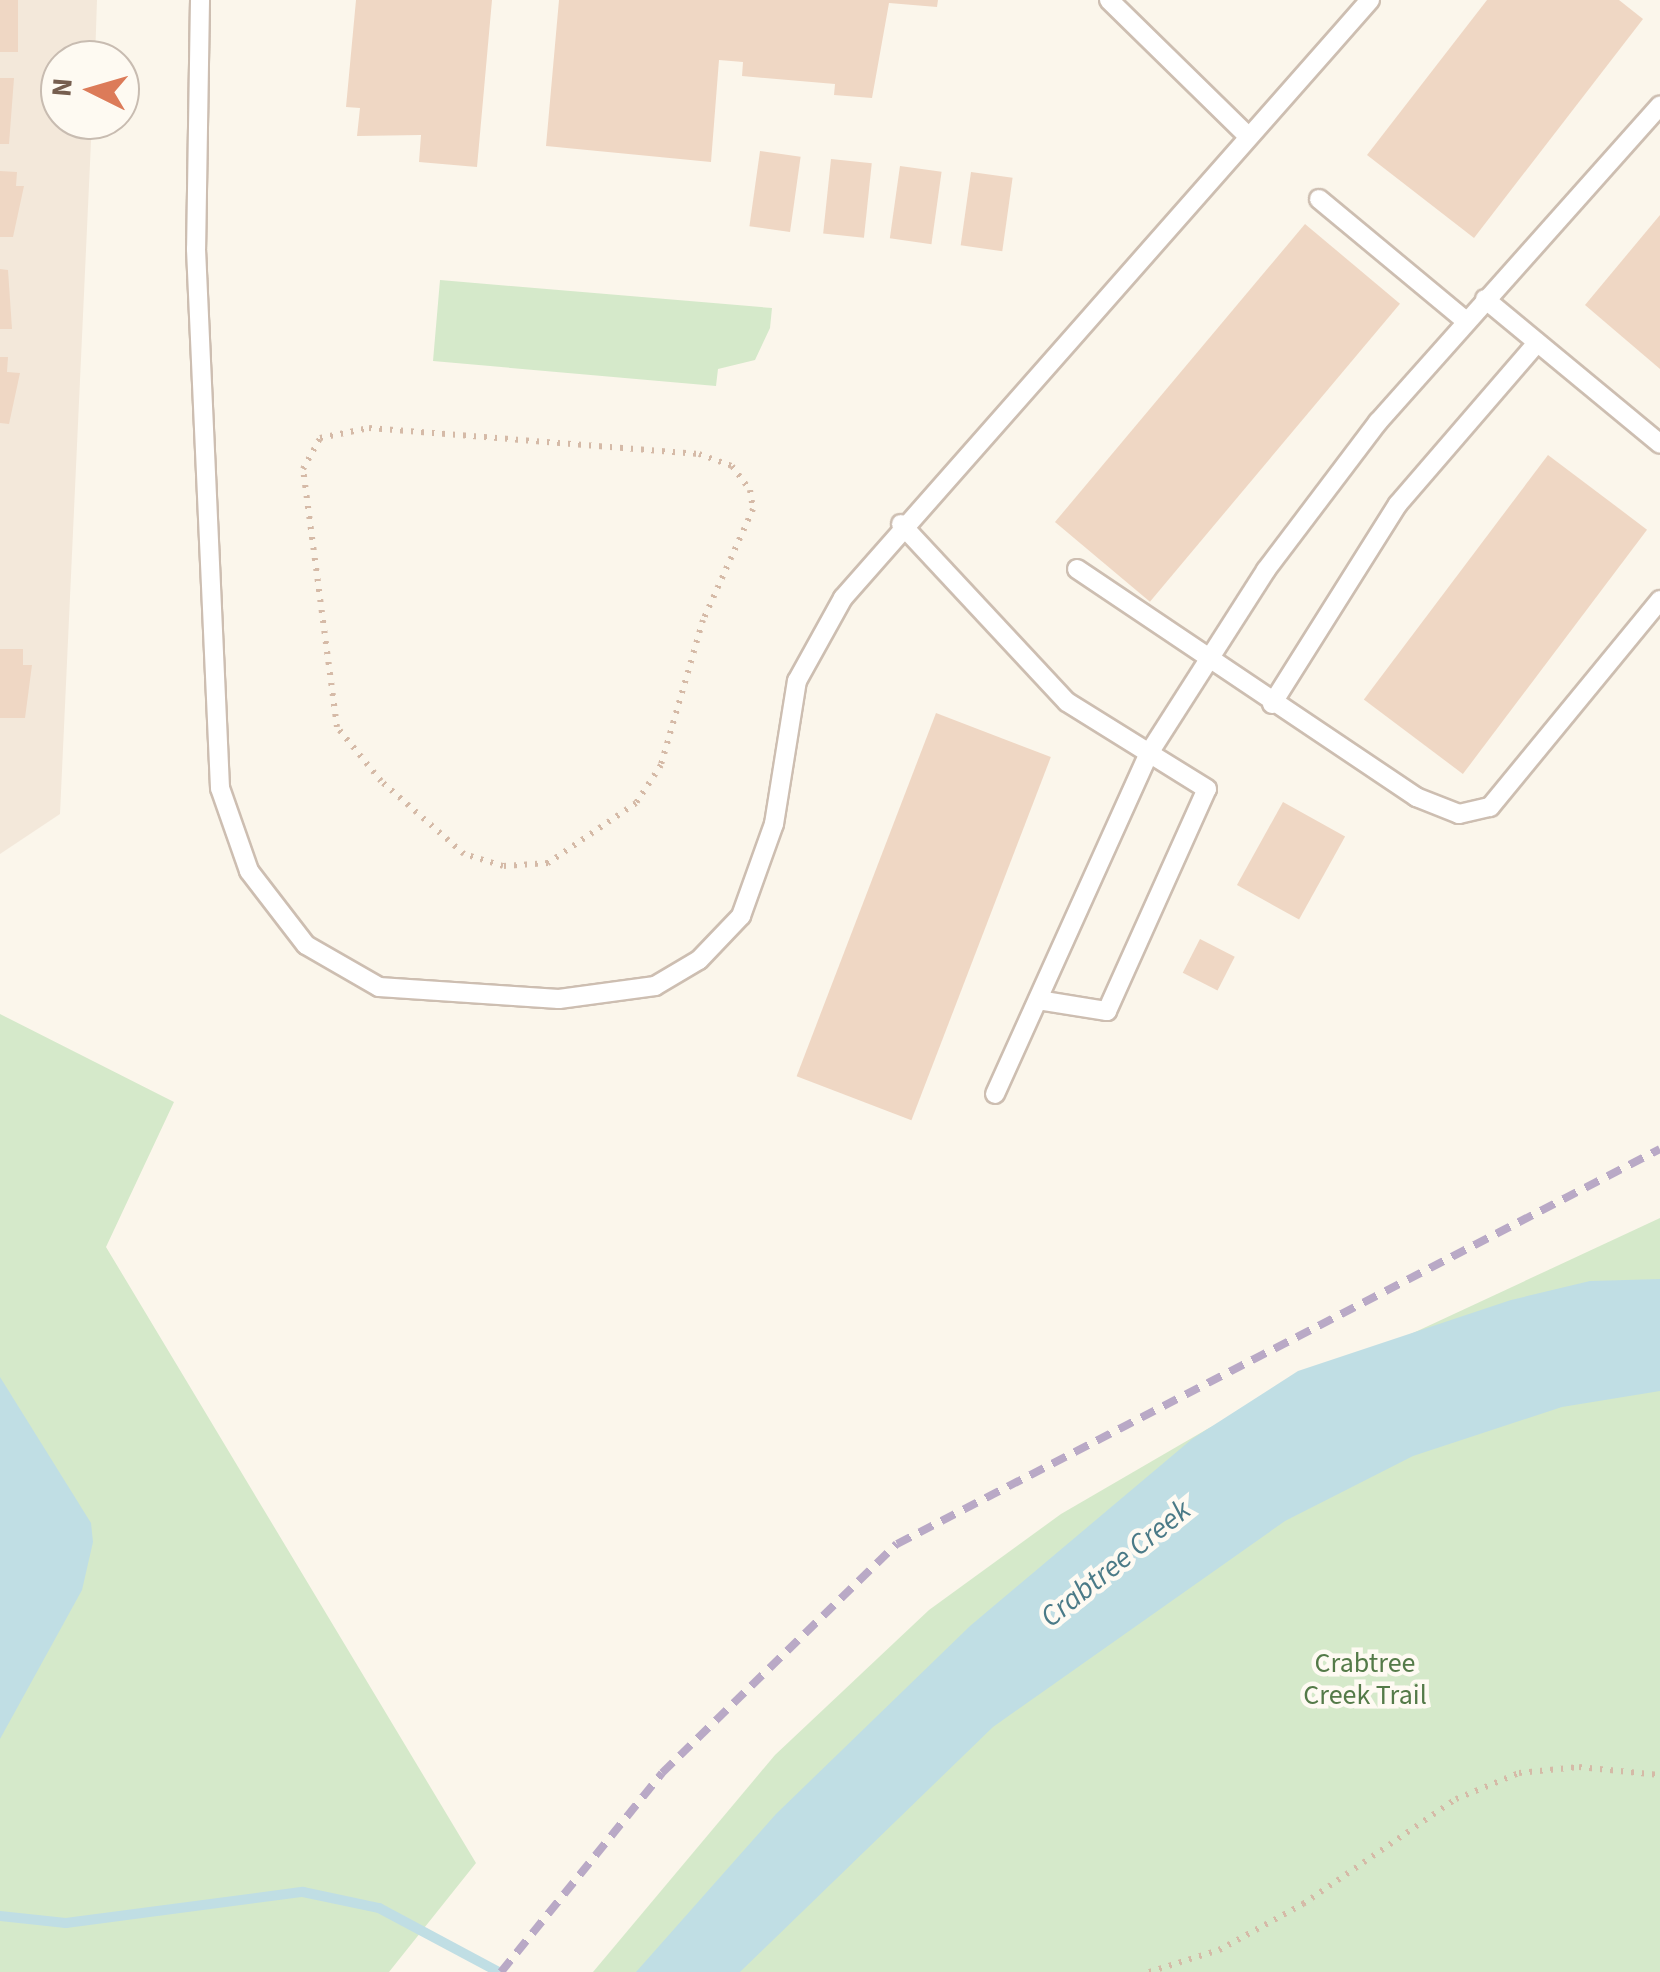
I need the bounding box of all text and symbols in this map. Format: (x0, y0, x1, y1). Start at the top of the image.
north arrow (40, 40, 140, 140)
text: N (41, 77, 83, 99)
water label: Crabtree Creek (1034, 1493, 1198, 1635)
park label: Crabtree Creek Trail (1303, 1646, 1427, 1712)

